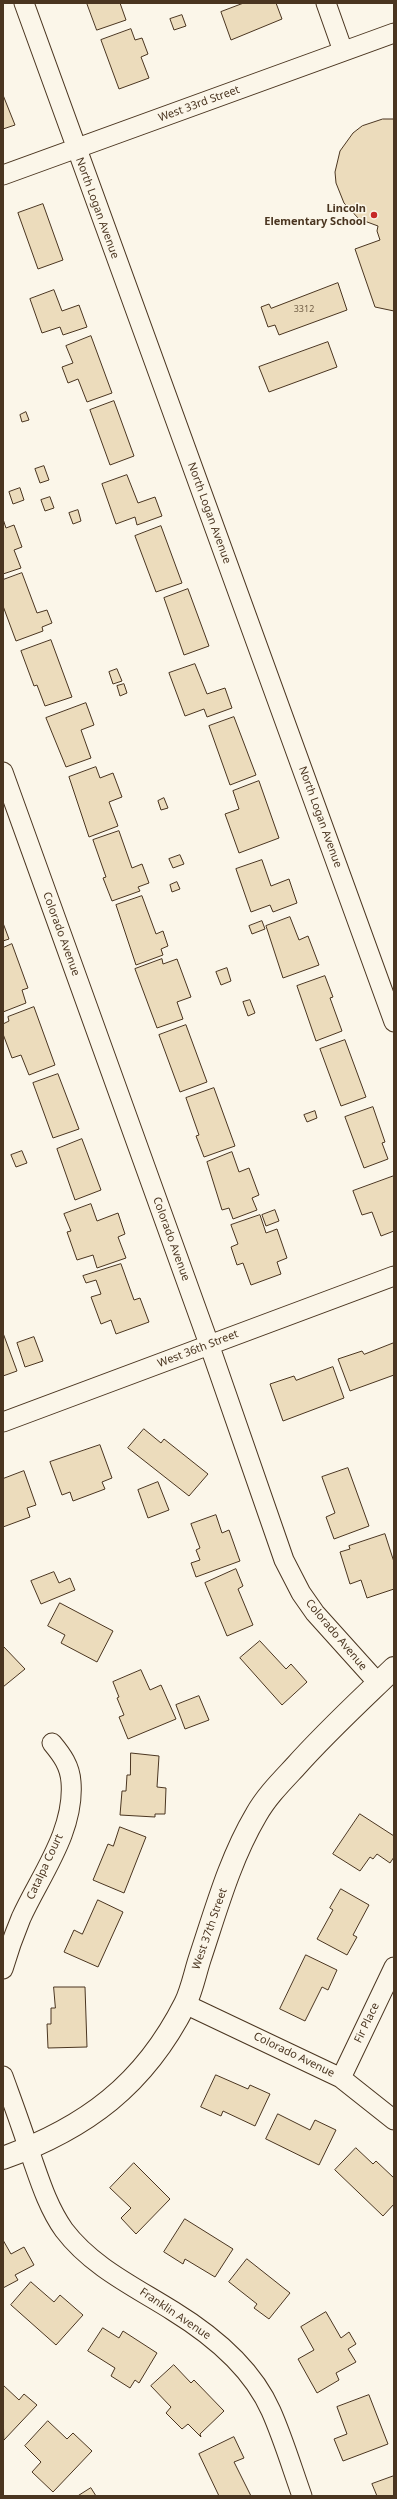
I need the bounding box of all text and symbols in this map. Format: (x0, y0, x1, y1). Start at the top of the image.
street label: West 33rd Street (157, 83, 241, 125)
street label: North Logan Avenue (73, 156, 121, 260)
place label: Lincoln Elementary School (264, 202, 366, 228)
marker: Lincoln Elementary School (369, 210, 379, 220)
house number: 3312 (294, 304, 314, 314)
street label: North Logan Avenue (185, 461, 233, 565)
street label: North Logan Avenue (296, 765, 344, 869)
street label: Colorado Avenue (40, 890, 82, 978)
street label: Colorado Avenue (150, 1195, 192, 1283)
street label: West 36th Street (156, 1328, 240, 1370)
street label: Colorado Avenue (303, 1597, 369, 1673)
street label: Catalpa Court (24, 1832, 66, 1902)
street label: West 37th Street (190, 1887, 230, 1971)
street label: Fir Place (352, 2001, 382, 2045)
street label: Colorado Avenue (251, 2030, 337, 2080)
street label: Franklin Avenue (137, 2285, 213, 2343)

